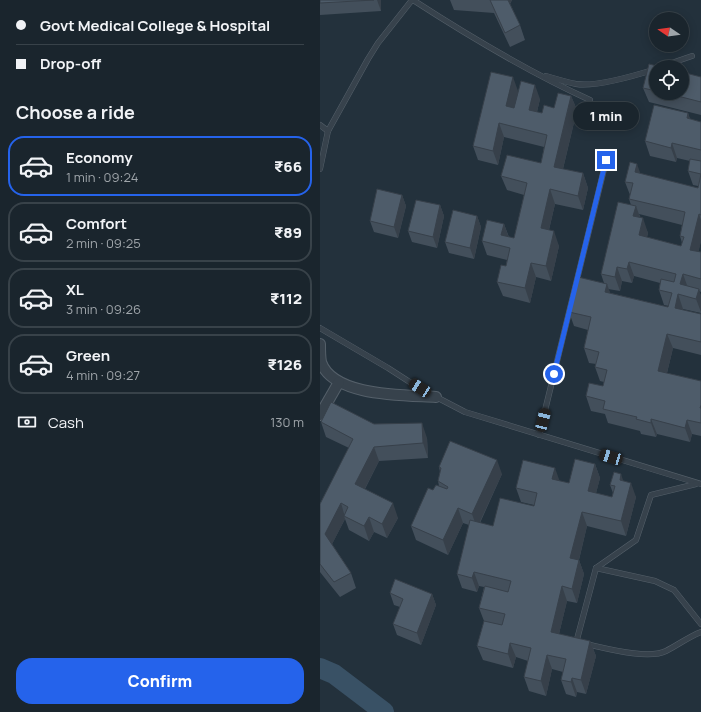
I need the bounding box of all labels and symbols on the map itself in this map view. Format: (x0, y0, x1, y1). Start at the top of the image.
north arrow (649, 12, 689, 52)
callout: 1 min (573, 102, 639, 130)
route end (597, 151, 615, 169)
route start (545, 365, 563, 383)
car (407, 376, 433, 400)
car (534, 407, 552, 433)
car (598, 448, 624, 466)

